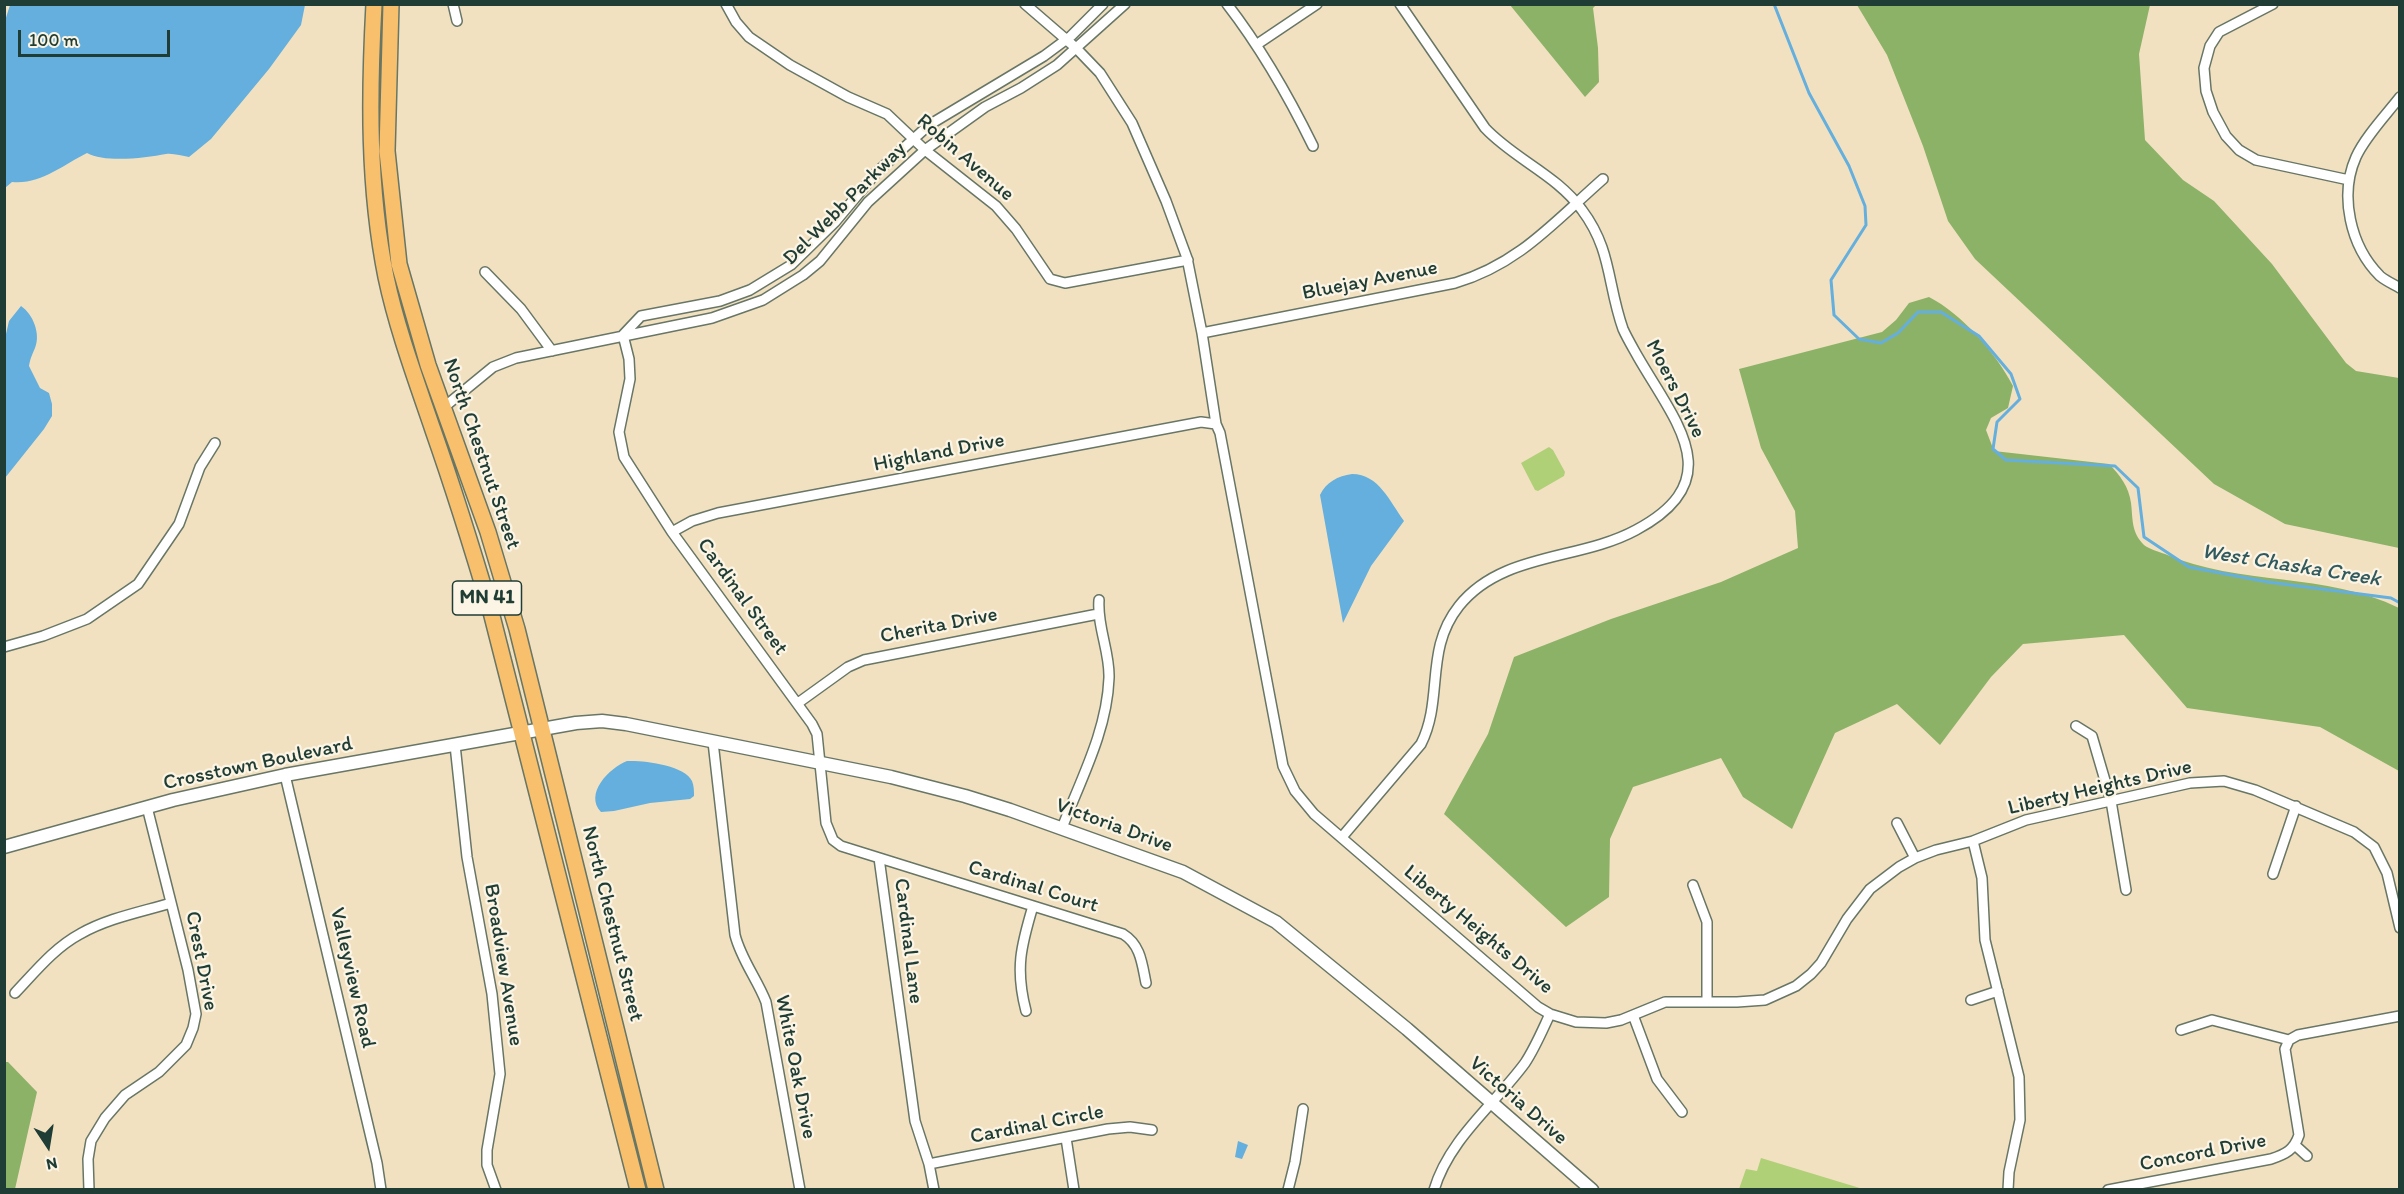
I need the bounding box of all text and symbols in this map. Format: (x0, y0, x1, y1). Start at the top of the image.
scale bar (21, 18, 172, 56)
text: 100 m (29, 29, 79, 51)
street label: Robin Avenue (911, 109, 1019, 207)
street label: Del Webb Parkway (778, 137, 912, 271)
street label: Bluejay Avenue (1300, 256, 1440, 306)
street label: Moers Drive (1639, 336, 1711, 442)
street label: North Chestnut Street (436, 355, 526, 553)
street label: Highland Drive (871, 428, 1007, 478)
street label: Cardinal Street (691, 534, 793, 660)
water label: West Chaska Creek (2200, 539, 2382, 593)
road number: MN 41 (452, 581, 522, 615)
street label: Cherita Drive (878, 602, 1000, 650)
street label: Crosstown Boulevard (161, 732, 355, 796)
street label: Liberty Heights Drive (2006, 755, 2194, 821)
street label: Victoria Drive (1052, 793, 1176, 859)
street label: North Chestnut Street (576, 824, 648, 1024)
street label: Cardinal Court (965, 855, 1101, 919)
street label: Liberty Heights Drive (1398, 860, 1558, 1000)
street label: Cardinal Lane (888, 877, 928, 1005)
street label: Broadview Avenue (478, 882, 528, 1048)
street label: Valleyview Road (324, 905, 380, 1051)
street label: Crest Drive (179, 909, 223, 1013)
street label: White Oak Drive (769, 993, 821, 1141)
street label: Victoria Drive (1463, 1051, 1573, 1151)
street label: Cardinal Circle (968, 1100, 1106, 1150)
north arrow (18, 1116, 78, 1176)
street label: Concord Drive (2138, 1128, 2268, 1178)
text: N (45, 1154, 59, 1175)

